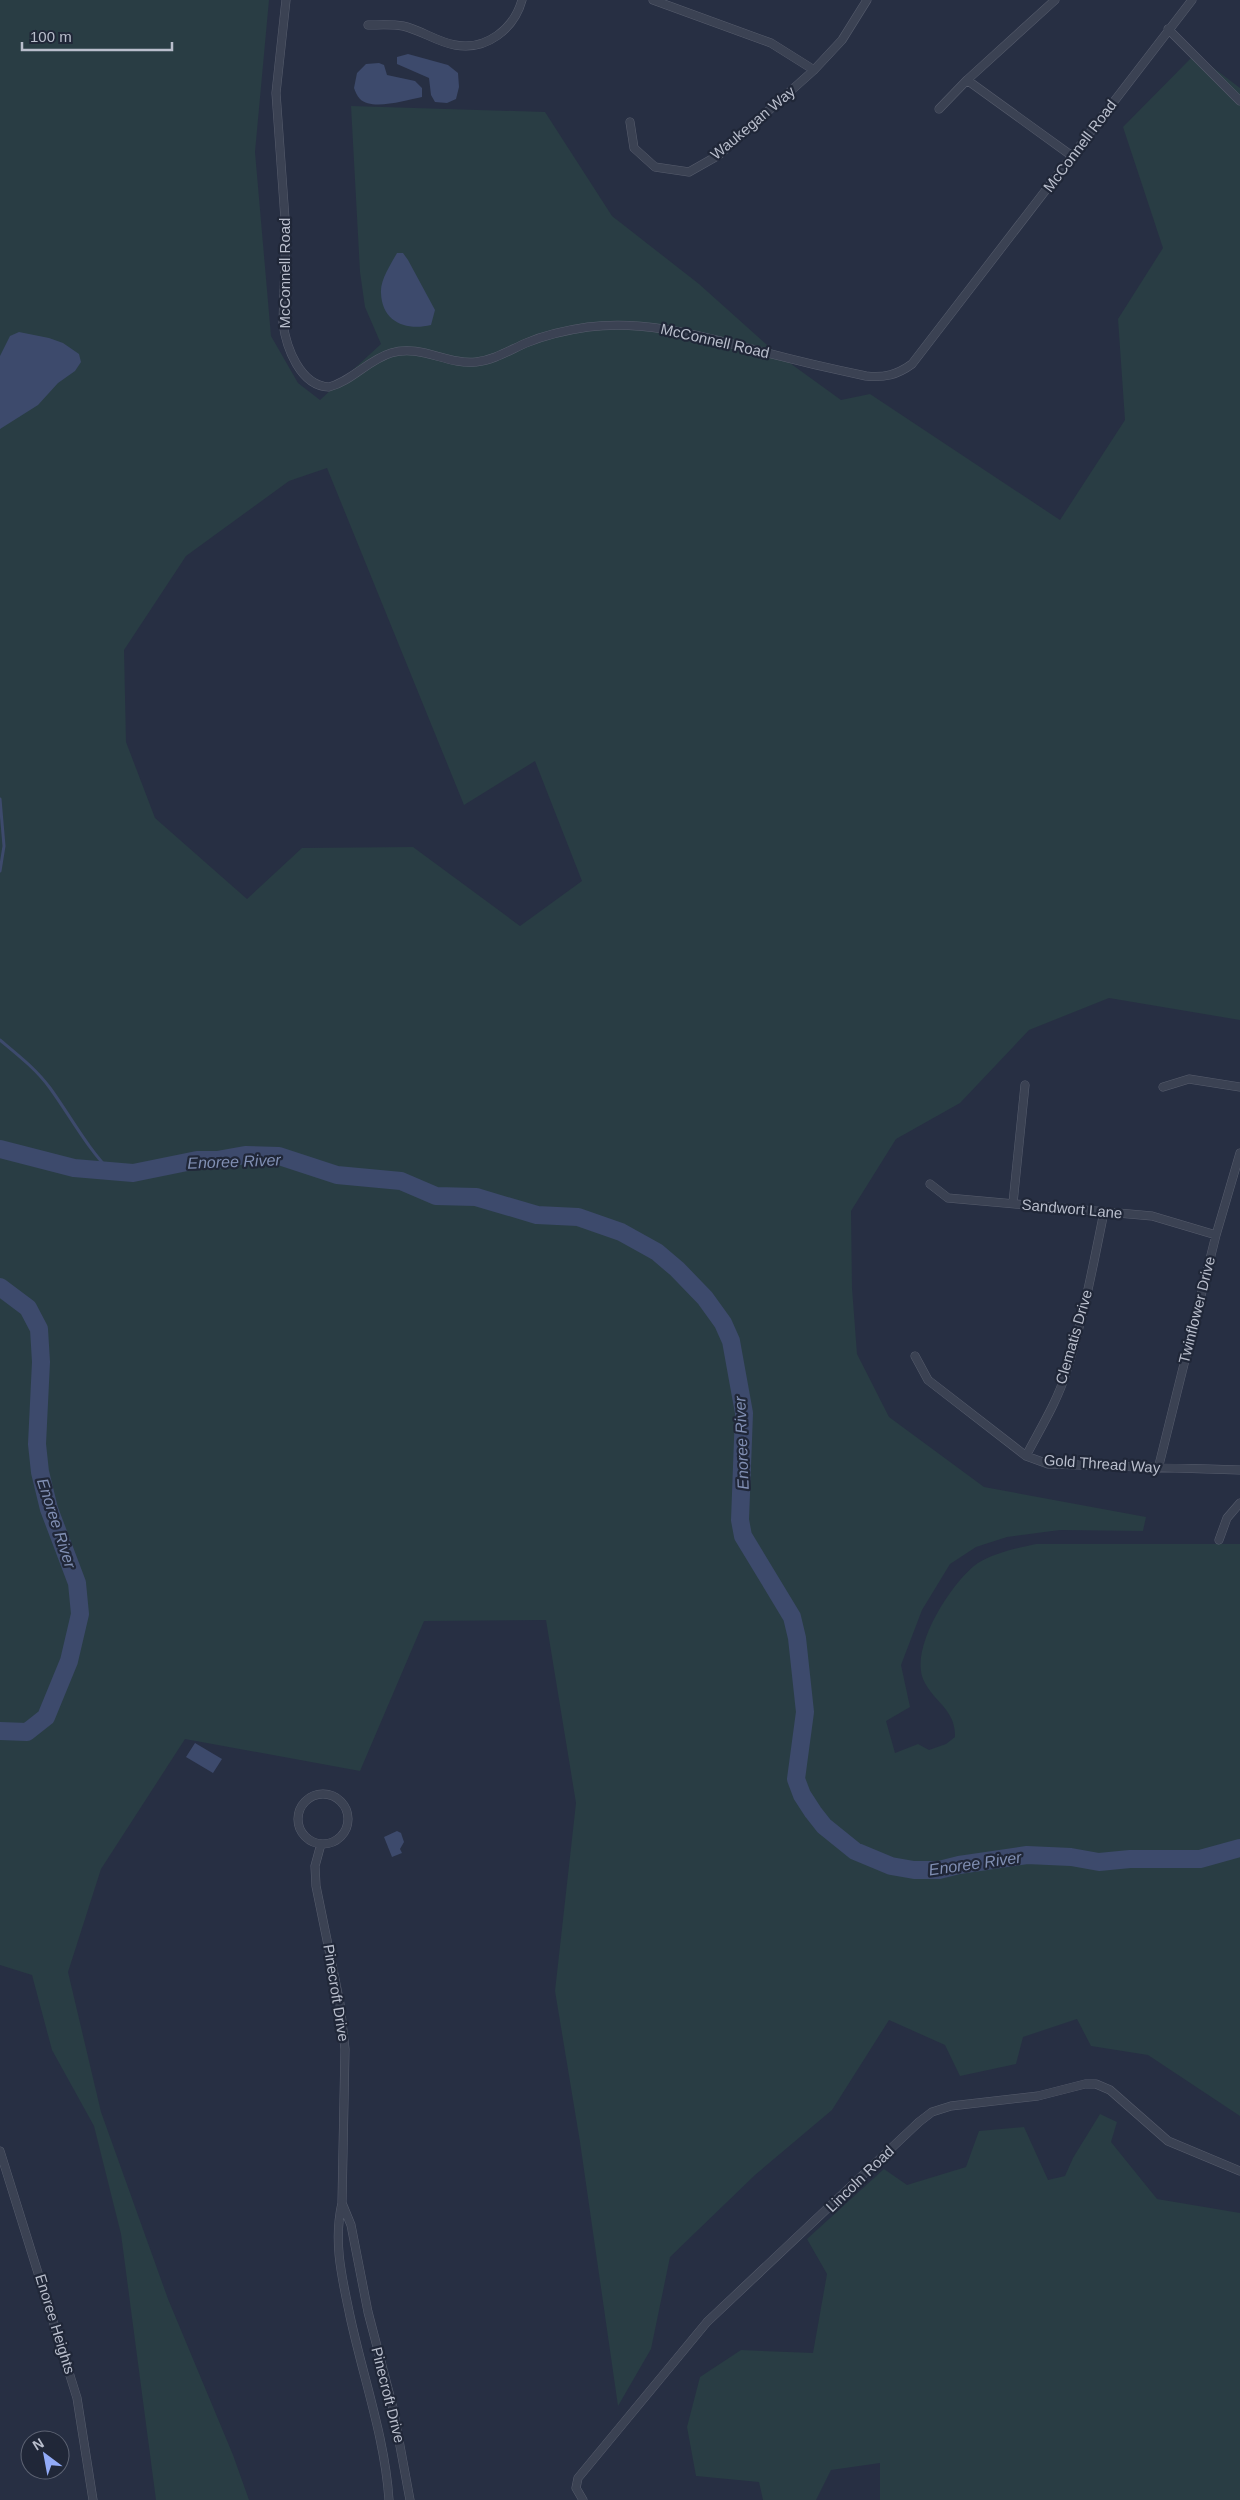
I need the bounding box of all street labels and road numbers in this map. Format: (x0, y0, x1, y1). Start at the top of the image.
street label: Waukegan Way (707, 82, 799, 163)
street label: McConnell Road (1039, 96, 1120, 195)
street label: McConnell Road (276, 218, 293, 328)
street label: McConnell Road (659, 320, 771, 361)
street label: Sandwort Lane (1021, 1196, 1123, 1221)
street label: Twinflower Drive (1175, 1254, 1218, 1365)
street label: Clematis Drive (1052, 1288, 1095, 1386)
street label: Gold Thread Way (1043, 1451, 1161, 1476)
street label: Pinecroft Drive (320, 1943, 353, 2043)
street label: Lincoln Road (822, 2142, 897, 2215)
street label: Enoree Heights (32, 2272, 79, 2376)
street label: Pinecroft Drive (368, 2345, 409, 2445)

